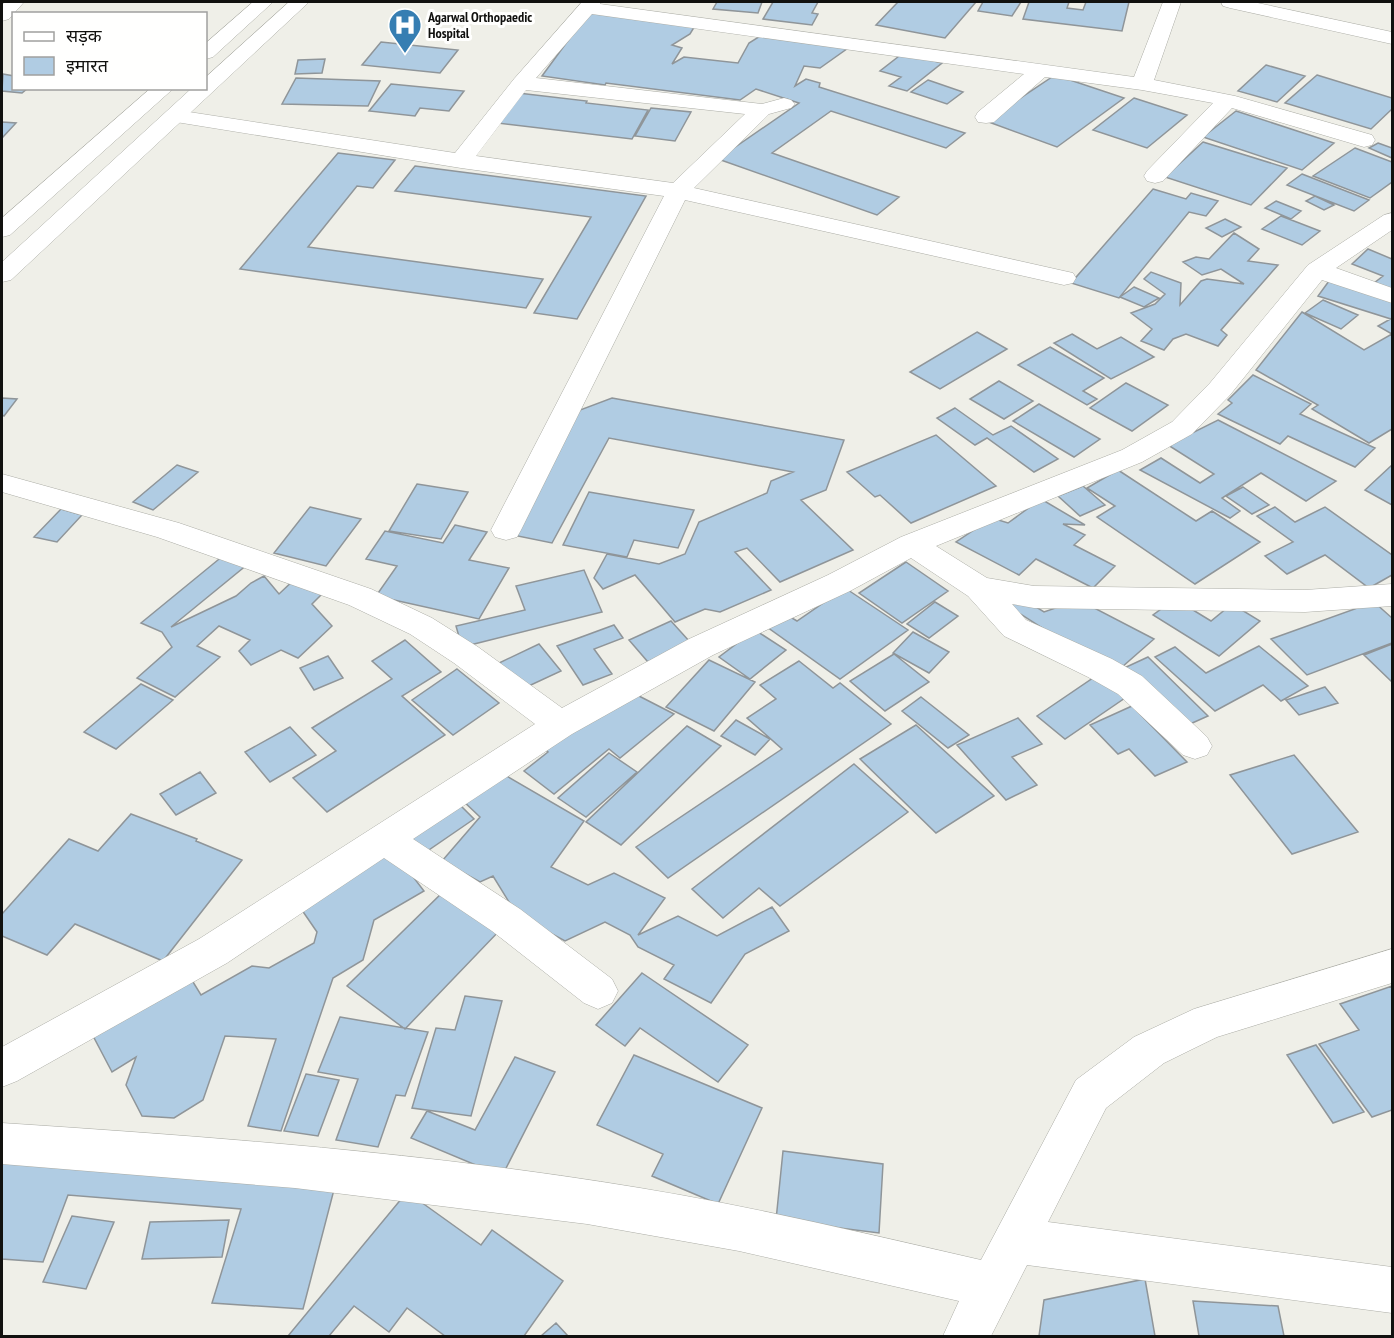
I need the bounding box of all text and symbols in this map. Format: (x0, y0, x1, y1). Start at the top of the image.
hospital icon: Agarwal Orthopaedic Hospital (387, 7, 423, 54)
place label: Agarwal Orthopaedic Hospital (427, 8, 532, 42)
legend (12, 12, 207, 90)
text: सड़क (66, 24, 103, 47)
text: इमारत (66, 54, 109, 77)

